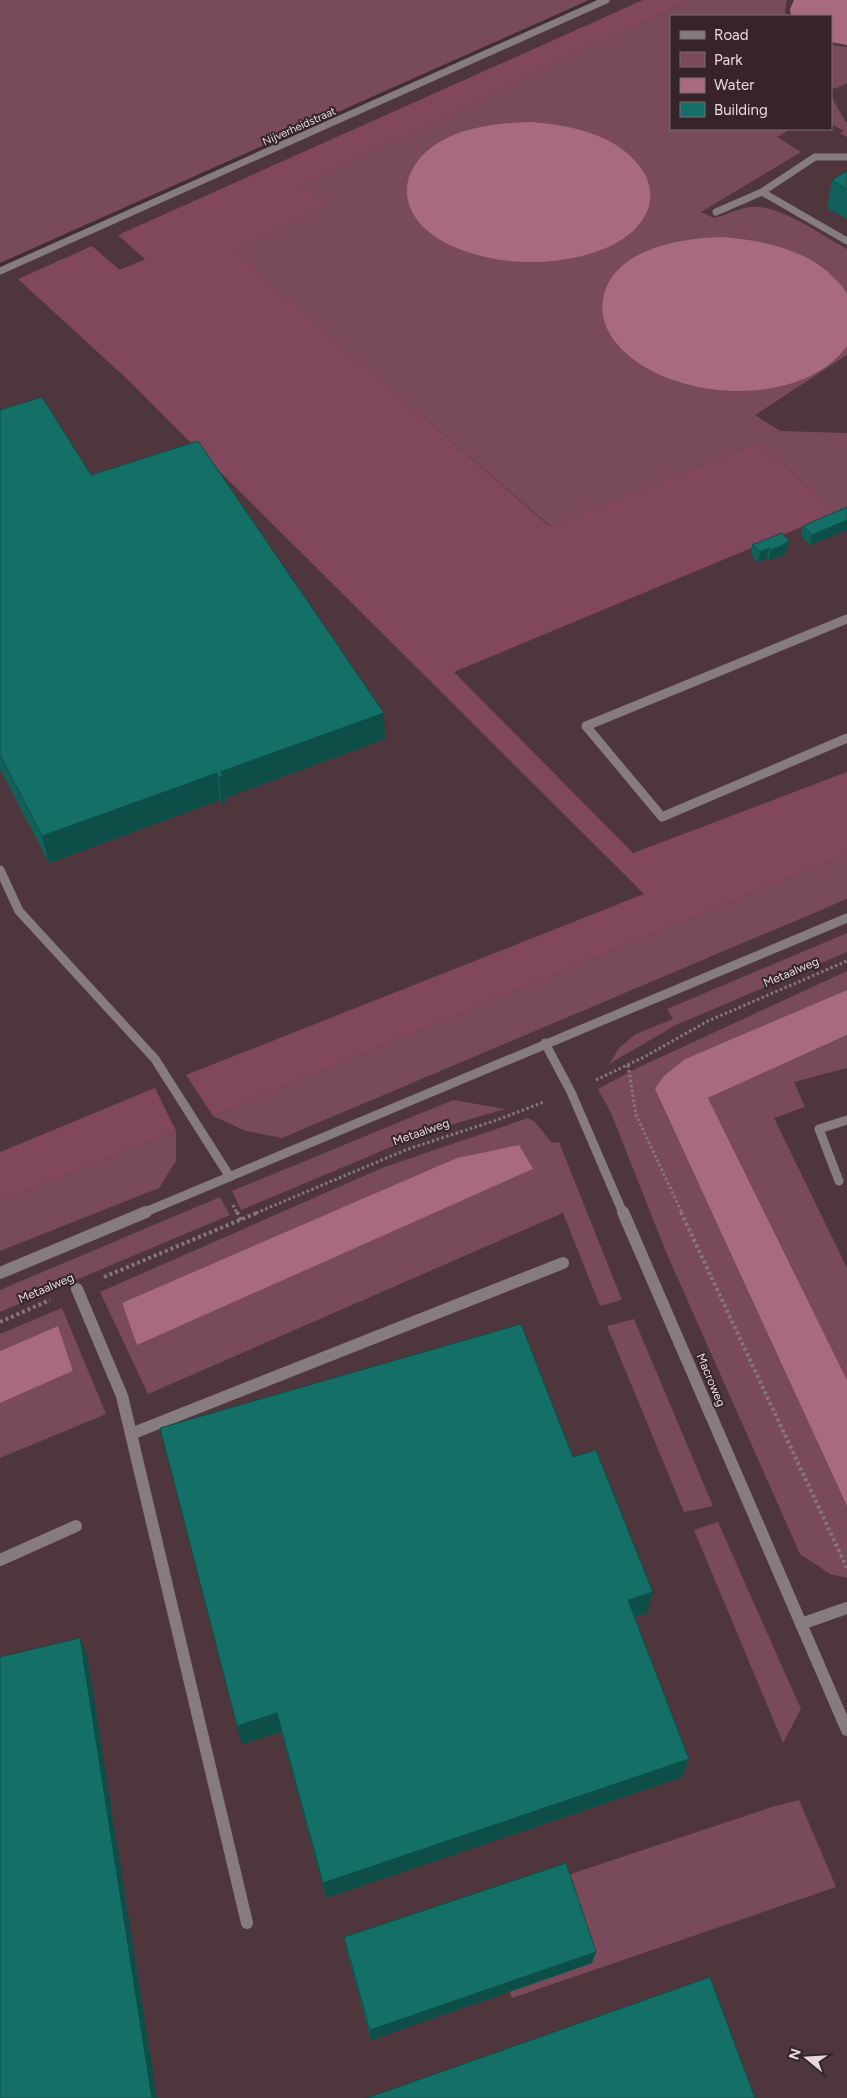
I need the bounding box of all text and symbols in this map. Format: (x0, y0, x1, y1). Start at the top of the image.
legend (670, 15, 832, 130)
text: Road (714, 26, 749, 44)
text: Park (714, 51, 743, 69)
text: Water (714, 76, 754, 94)
text: Building (714, 101, 768, 119)
street label: Nijverheidstraat (261, 104, 338, 148)
street label: Metaalweg (761, 954, 821, 990)
street label: Metaalweg (391, 1116, 451, 1148)
street label: Metaalweg (16, 1270, 76, 1306)
street label: Macroweg (694, 1351, 728, 1409)
north arrow (782, 2033, 832, 2083)
text: N (785, 2046, 805, 2062)

